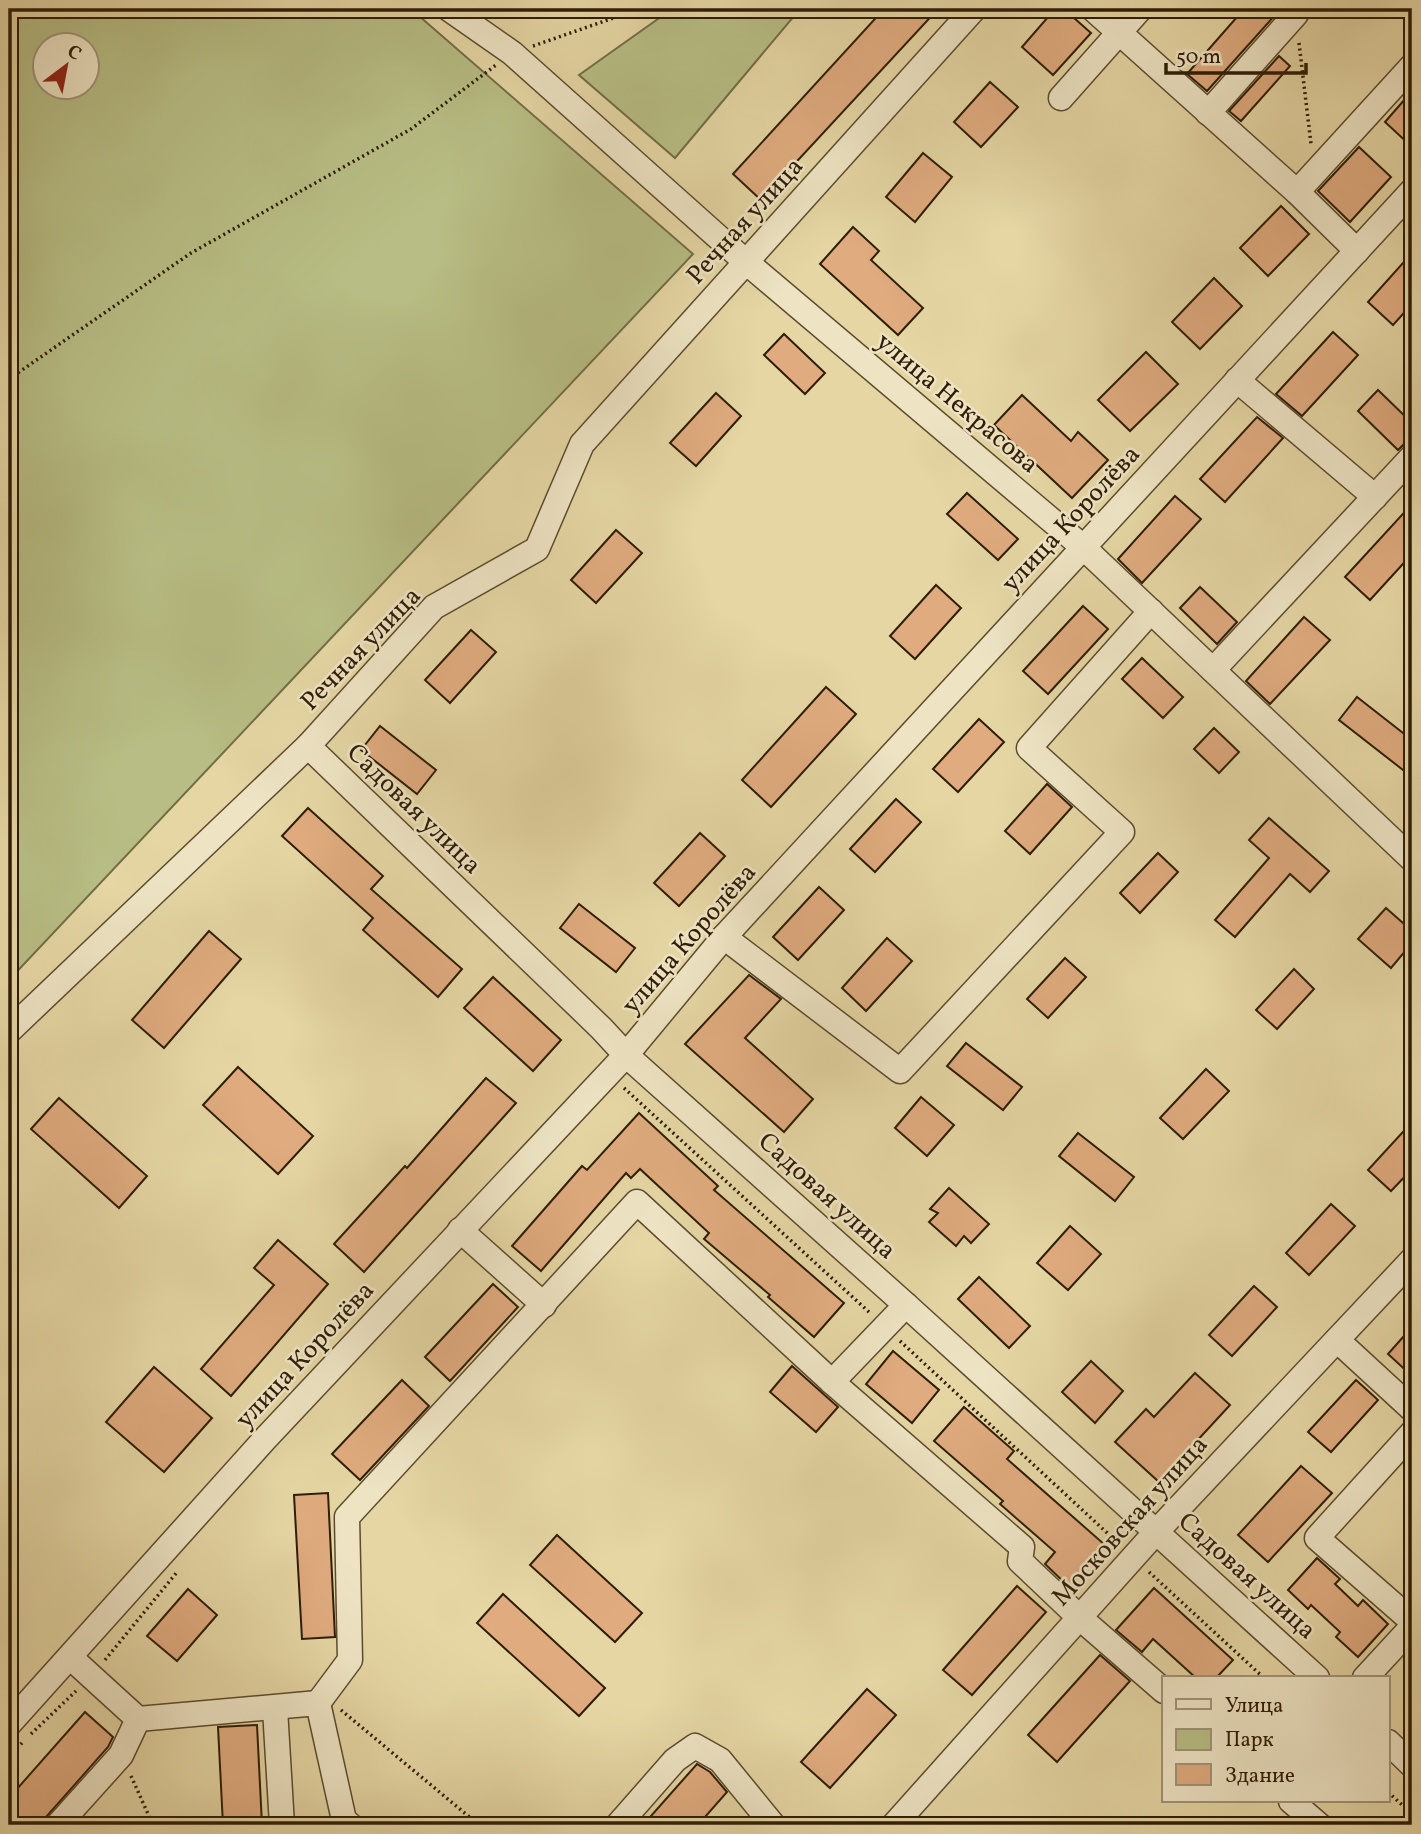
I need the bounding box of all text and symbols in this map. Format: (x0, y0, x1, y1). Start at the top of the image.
north arrow (32, 32, 102, 102)
scale bar (1166, 32, 1306, 76)
text: С (62, 39, 86, 68)
text: 50 m (1176, 43, 1221, 72)
street label: Речная улица (679, 150, 812, 293)
street label: улица Некрасова (867, 325, 1046, 482)
street label: улица Королёва (994, 438, 1149, 601)
street label: Речная улица (293, 579, 430, 719)
street label: Садовая улица (338, 736, 489, 883)
street label: улица Королёва (614, 856, 765, 1023)
street label: Садовая улица (750, 1125, 904, 1268)
street label: улица Королёва (228, 1274, 383, 1437)
street label: Московская улица (1044, 1428, 1217, 1615)
street label: Садовая улица (1170, 1505, 1324, 1648)
legend (1162, 1676, 1390, 1802)
text: Улица (1225, 1692, 1283, 1721)
text: Парк (1225, 1726, 1274, 1755)
text: Здание (1225, 1762, 1295, 1791)

